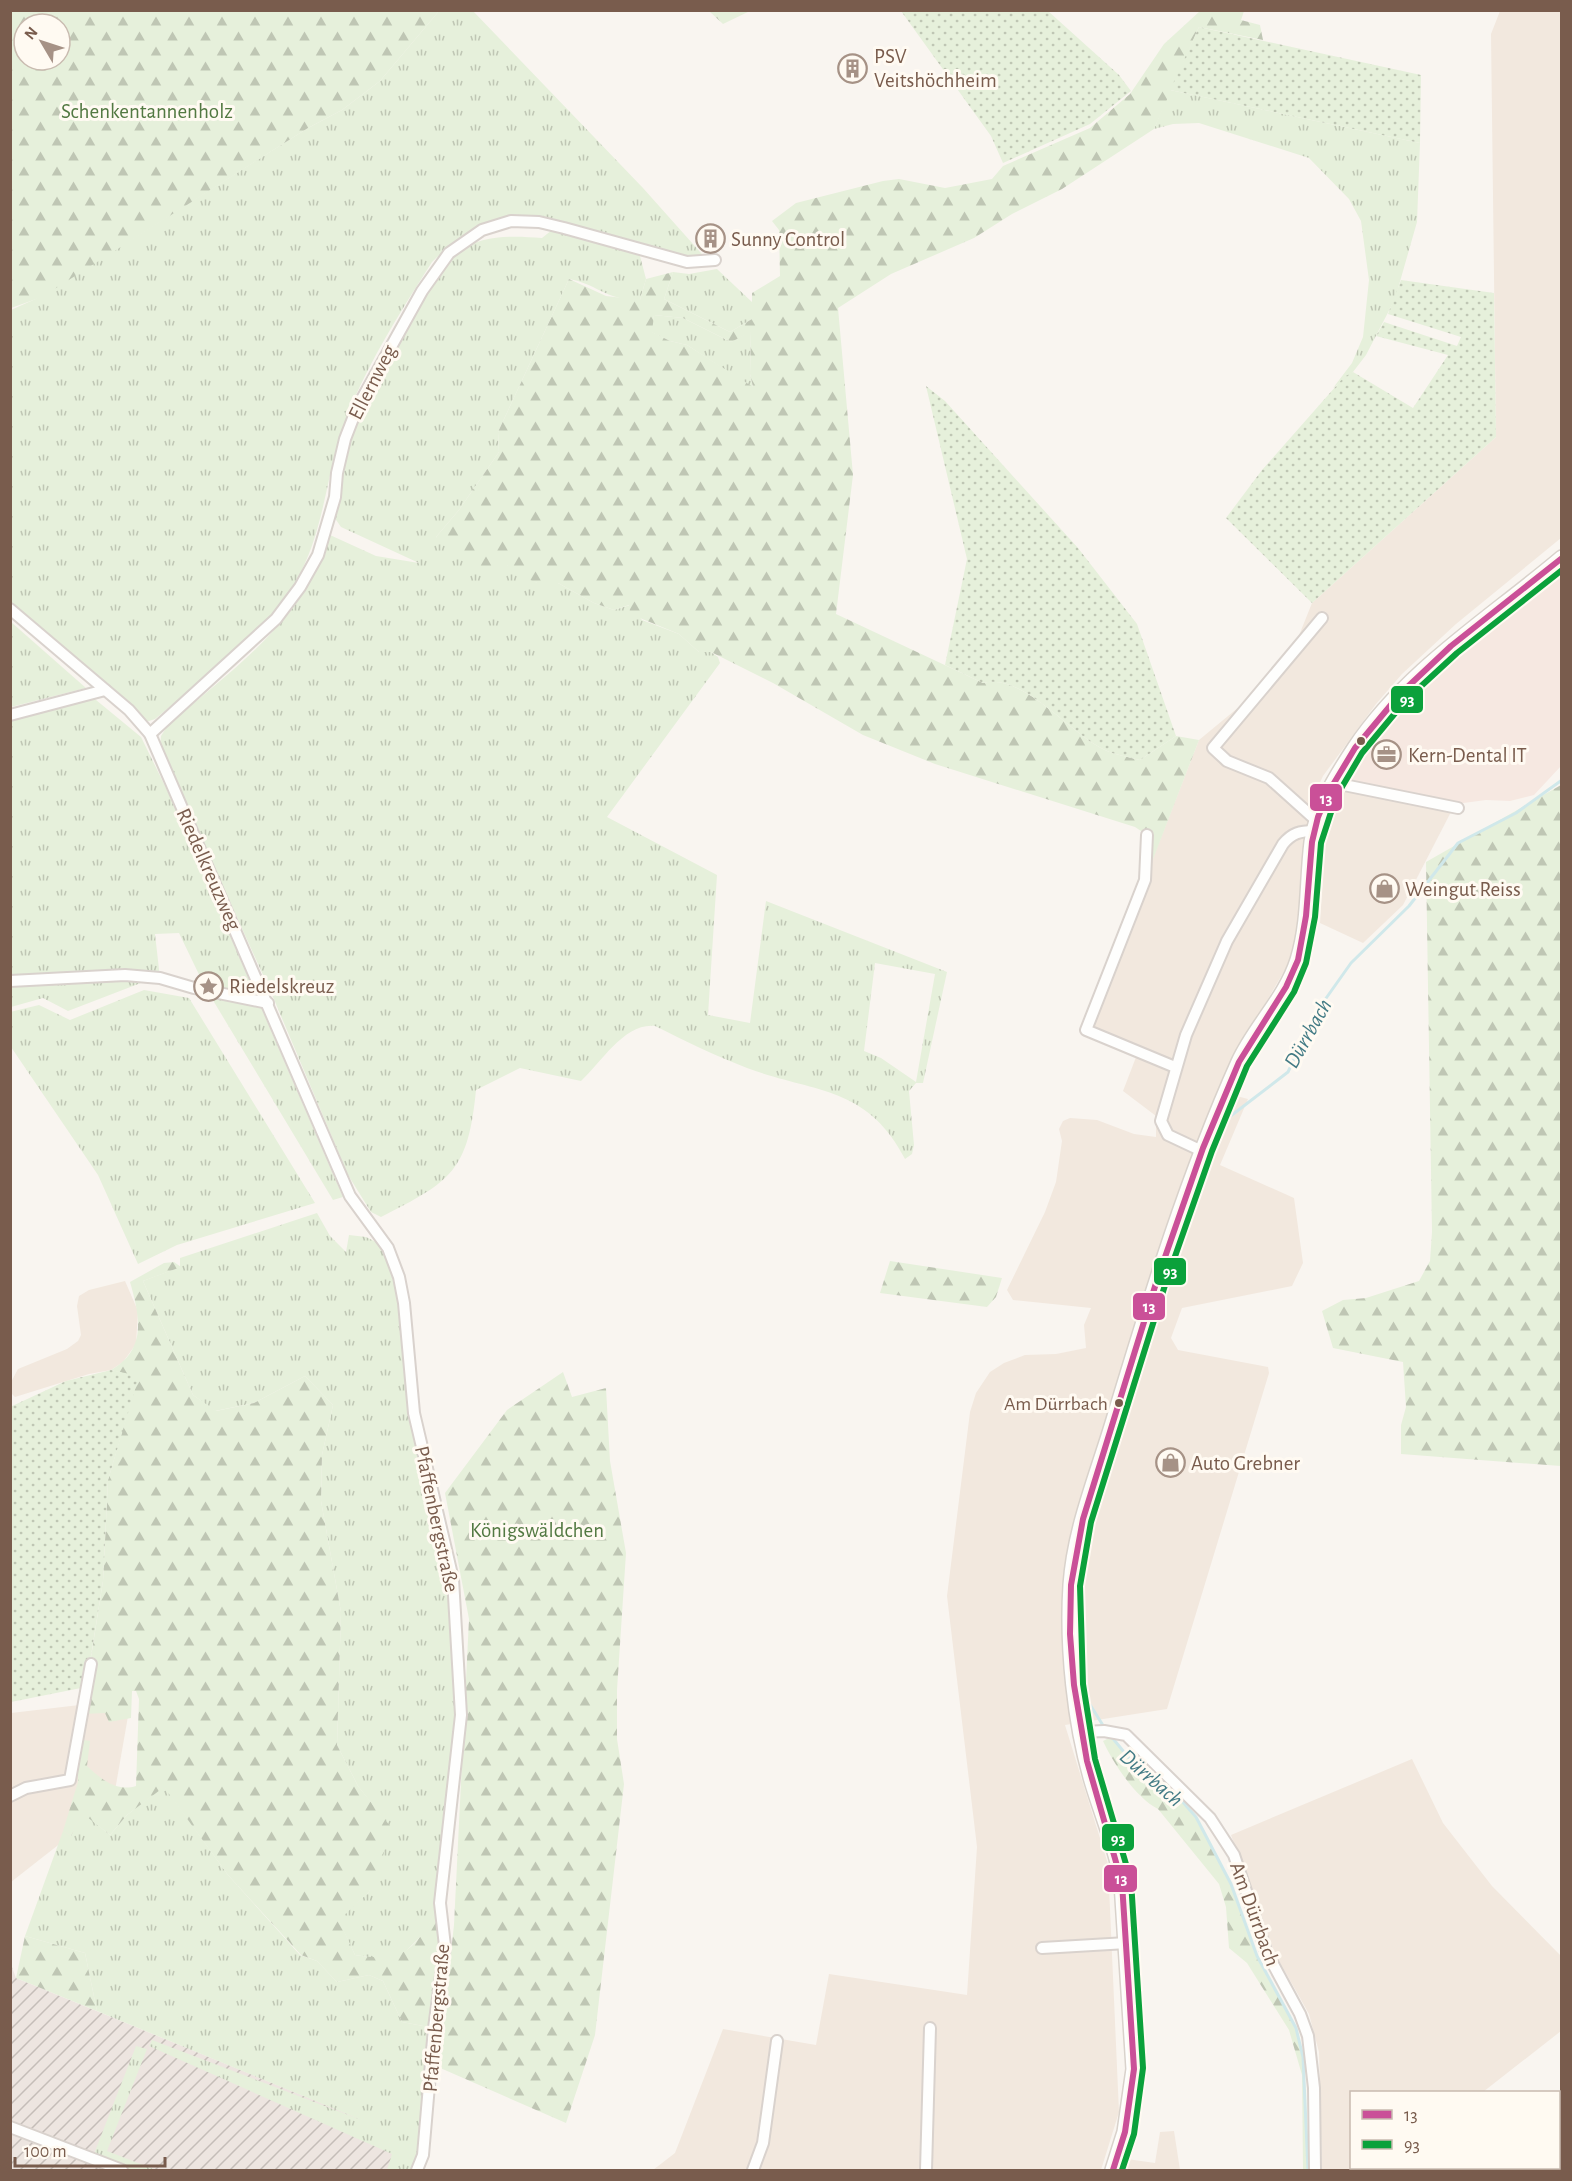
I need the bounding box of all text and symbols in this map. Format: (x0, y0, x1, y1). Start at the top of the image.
north arrow (12, 12, 72, 72)
text: N (21, 24, 41, 43)
place label: PSV Veitshöchheim (874, 46, 997, 91)
building icon: PSV Veitshöchheim (837, 52, 869, 84)
park label: Schenkentannenholz (61, 101, 233, 122)
building icon: Sunny Control (694, 223, 726, 255)
place label: Sunny Control (731, 229, 845, 250)
street label: Ellernweg (345, 341, 401, 423)
line badge: 93 (1390, 685, 1424, 714)
text: 93 (1400, 692, 1414, 708)
unlabelled marker (1355, 735, 1367, 747)
office icon: Kern-Dental IT (1371, 739, 1403, 771)
place label: Kern-Dental IT (1408, 745, 1527, 766)
line badge: 13 (1309, 783, 1343, 812)
text: 13 (1320, 791, 1332, 807)
street label: Riedelkreuzweg (172, 805, 245, 934)
shop icon: Weingut Reiss (1368, 873, 1400, 905)
place label: Weingut Reiss (1405, 879, 1521, 900)
place icon: Riedelskreuz (192, 970, 224, 1002)
place label: Riedelskreuz (229, 976, 334, 997)
water label: Dürrbach (1280, 995, 1336, 1072)
line badge: 93 (1153, 1257, 1187, 1286)
text: 93 (1163, 1264, 1177, 1280)
line badge: 13 (1132, 1292, 1166, 1321)
text: 13 (1143, 1299, 1155, 1315)
place label: Am Dürrbach (1004, 1394, 1108, 1414)
marker: Am Dürrbach (1113, 1397, 1125, 1409)
street label: Pfaffenbergstraße (411, 1444, 462, 1594)
shop icon: Auto Grebner (1154, 1447, 1186, 1479)
place label: Auto Grebner (1191, 1453, 1300, 1474)
park label: Königswäldchen (470, 1520, 604, 1541)
water label: Dürrbach (1116, 1745, 1187, 1811)
line badge: 93 (1101, 1823, 1135, 1852)
text: 93 (1111, 1831, 1125, 1847)
street label: Am Dürrbach (1226, 1859, 1283, 1969)
line badge: 13 (1103, 1864, 1138, 1893)
text: 13 (1115, 1871, 1127, 1887)
street label: Pfaffenbergstraße (420, 1943, 453, 2093)
legend (1350, 2091, 1560, 2169)
text: 13 (1404, 2107, 1418, 2125)
scale bar (15, 2130, 165, 2168)
text: 93 (1404, 2137, 1420, 2155)
text: 100 m (24, 2143, 67, 2161)

